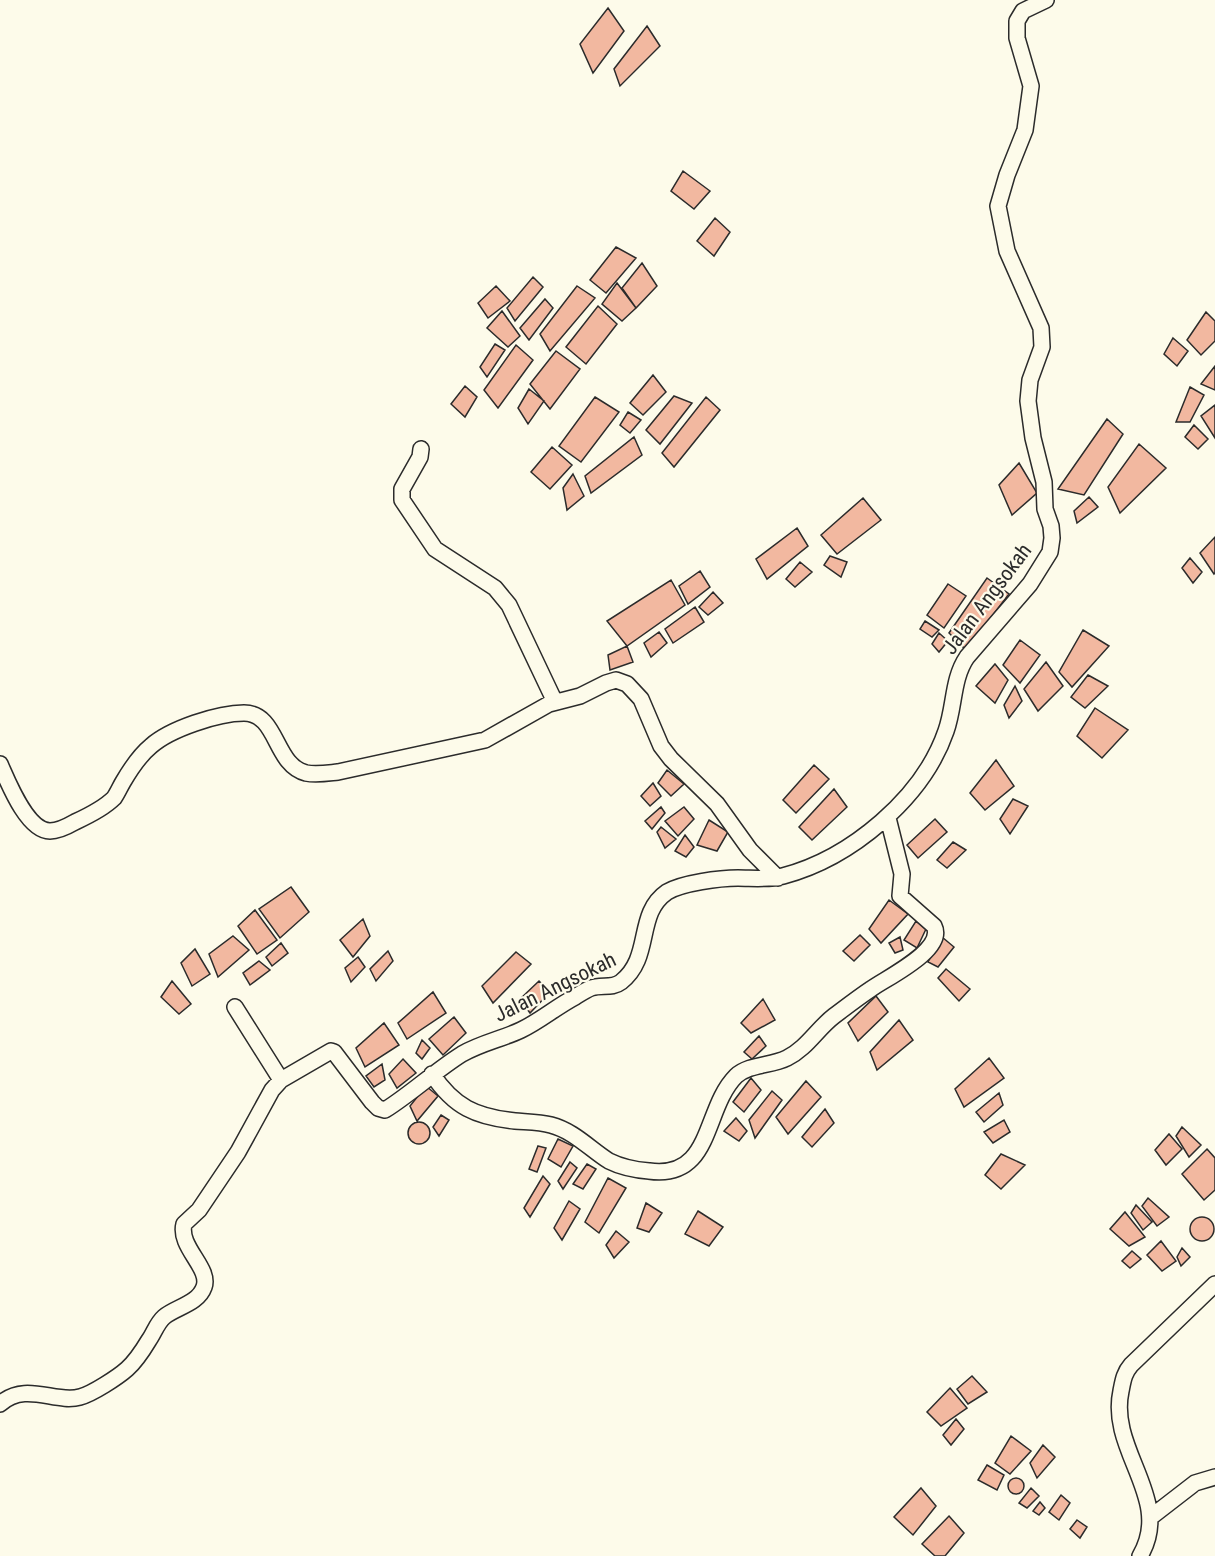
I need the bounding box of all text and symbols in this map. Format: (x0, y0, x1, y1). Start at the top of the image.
street label: Jalan Angsokah (938, 539, 1036, 659)
street label: Jalan Angsokah (490, 947, 620, 1027)

